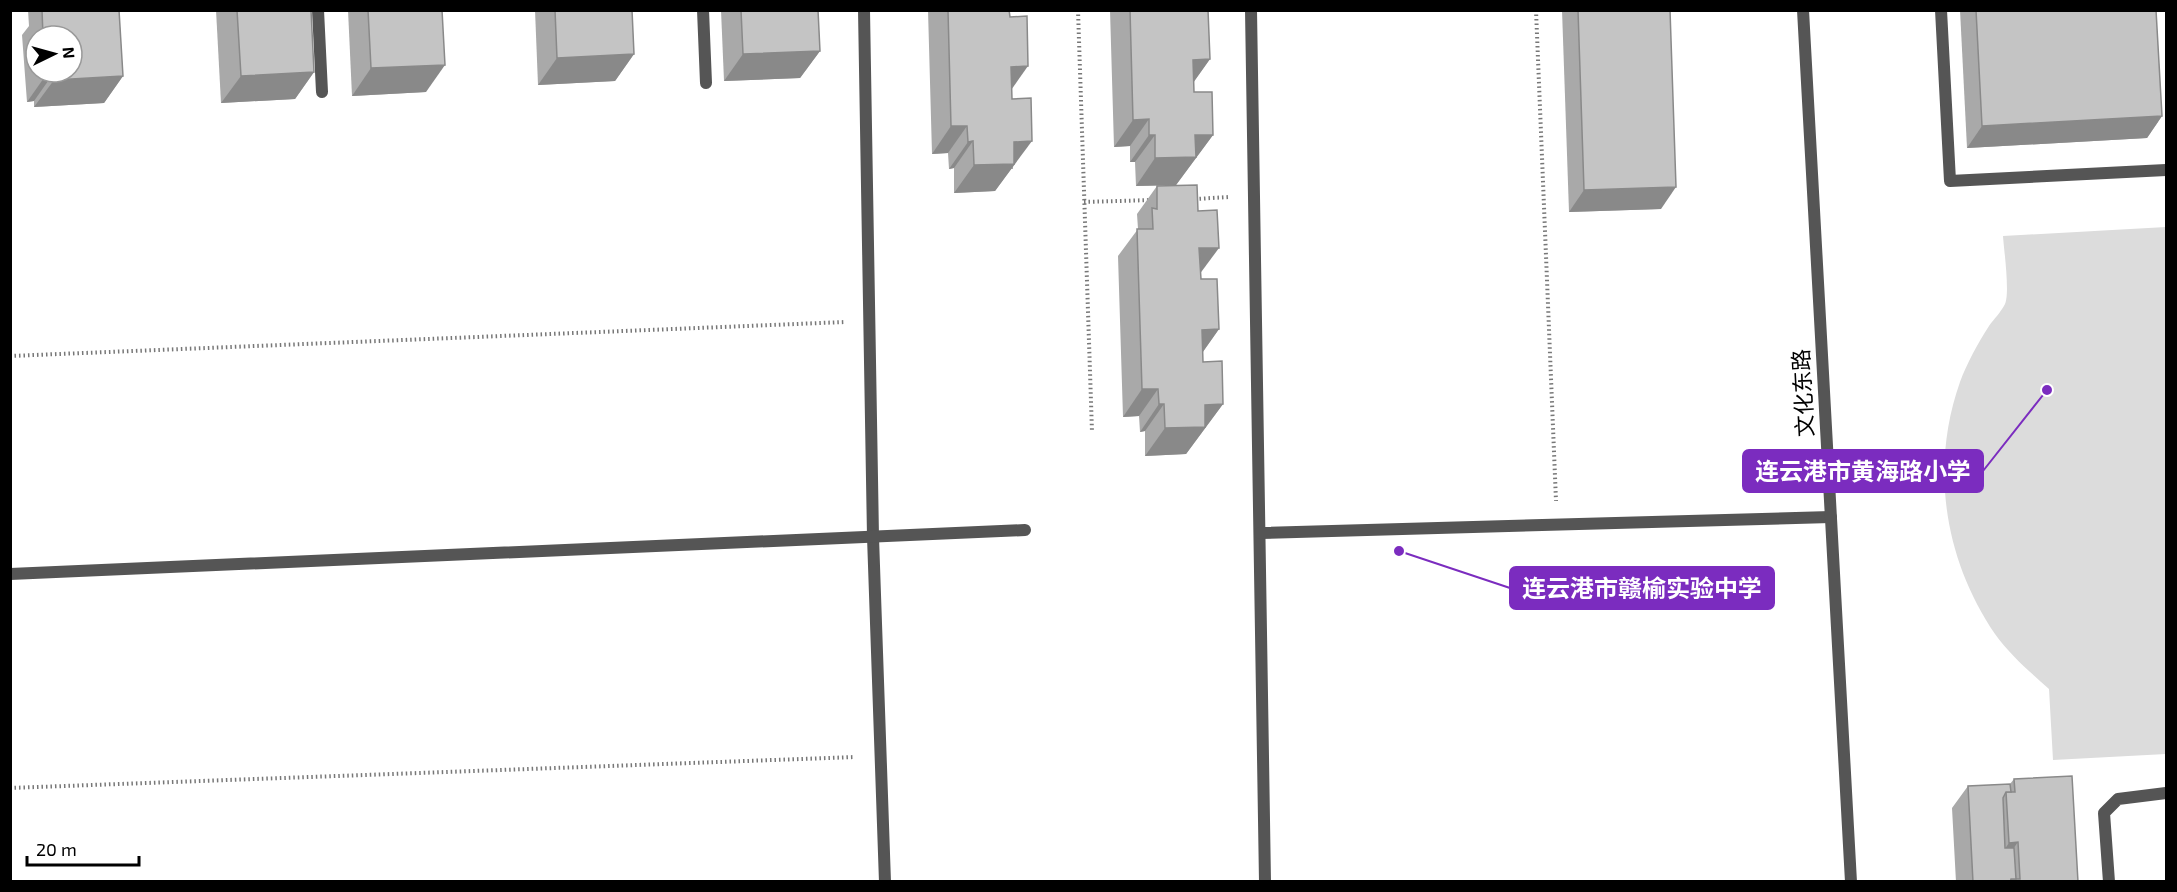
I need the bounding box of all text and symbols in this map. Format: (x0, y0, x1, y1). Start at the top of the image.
north arrow (24, 24, 84, 84)
text: N (59, 46, 79, 59)
street label: 文化东路 (1787, 348, 1817, 438)
callout: 连云港市黄海路小学 (1743, 450, 1983, 492)
text: 连云港市黄海路小学 (1755, 456, 1971, 485)
callout: 连云港市赣榆实验中学 (1510, 567, 1774, 609)
text: 连云港市赣榆实验中学 (1522, 573, 1762, 602)
scale bar (27, 829, 140, 867)
text: 20 m (36, 838, 77, 860)

